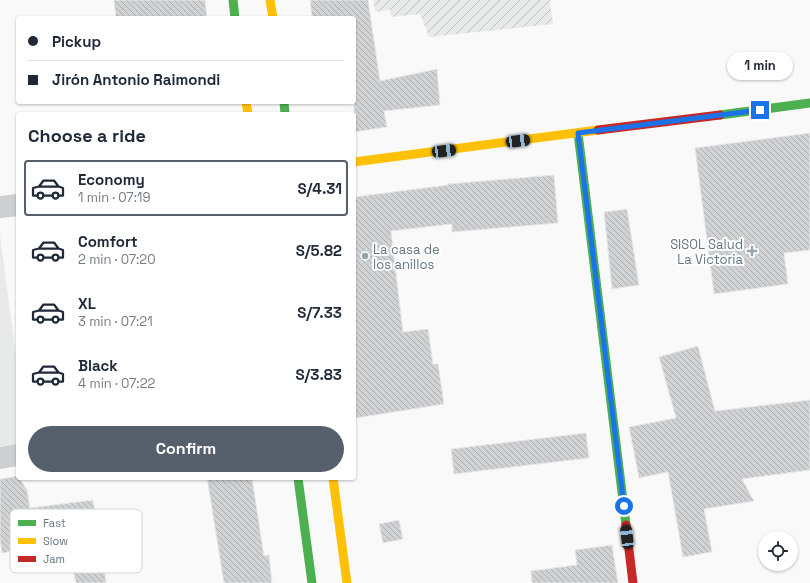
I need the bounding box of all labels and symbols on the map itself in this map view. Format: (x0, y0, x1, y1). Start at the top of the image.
callout: 1 min (727, 52, 793, 80)
route end (751, 101, 769, 119)
car (505, 134, 531, 148)
car (431, 144, 457, 158)
place label: SISOL Salud La Victoria (670, 236, 744, 268)
place label: La casa de los anillos (373, 241, 440, 273)
marker: SISOL Salud La Victoria (746, 245, 758, 257)
marker: La casa de los anillos (360, 251, 370, 261)
route start (615, 497, 633, 515)
legend (10, 509, 142, 573)
text: Fast (43, 516, 66, 530)
car (620, 524, 634, 550)
text: Slow (43, 534, 68, 548)
text: Jam (43, 552, 65, 566)

